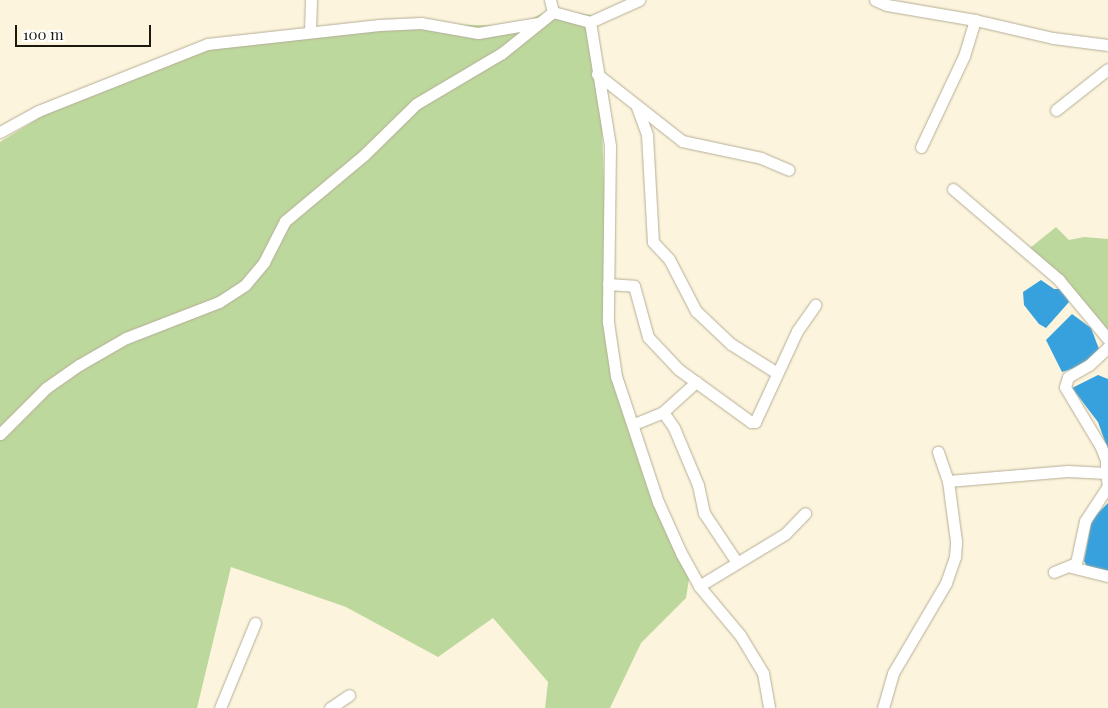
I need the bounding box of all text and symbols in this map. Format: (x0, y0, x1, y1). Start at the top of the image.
scale bar (18, 15, 154, 47)
text: 100 m (23, 24, 64, 44)

